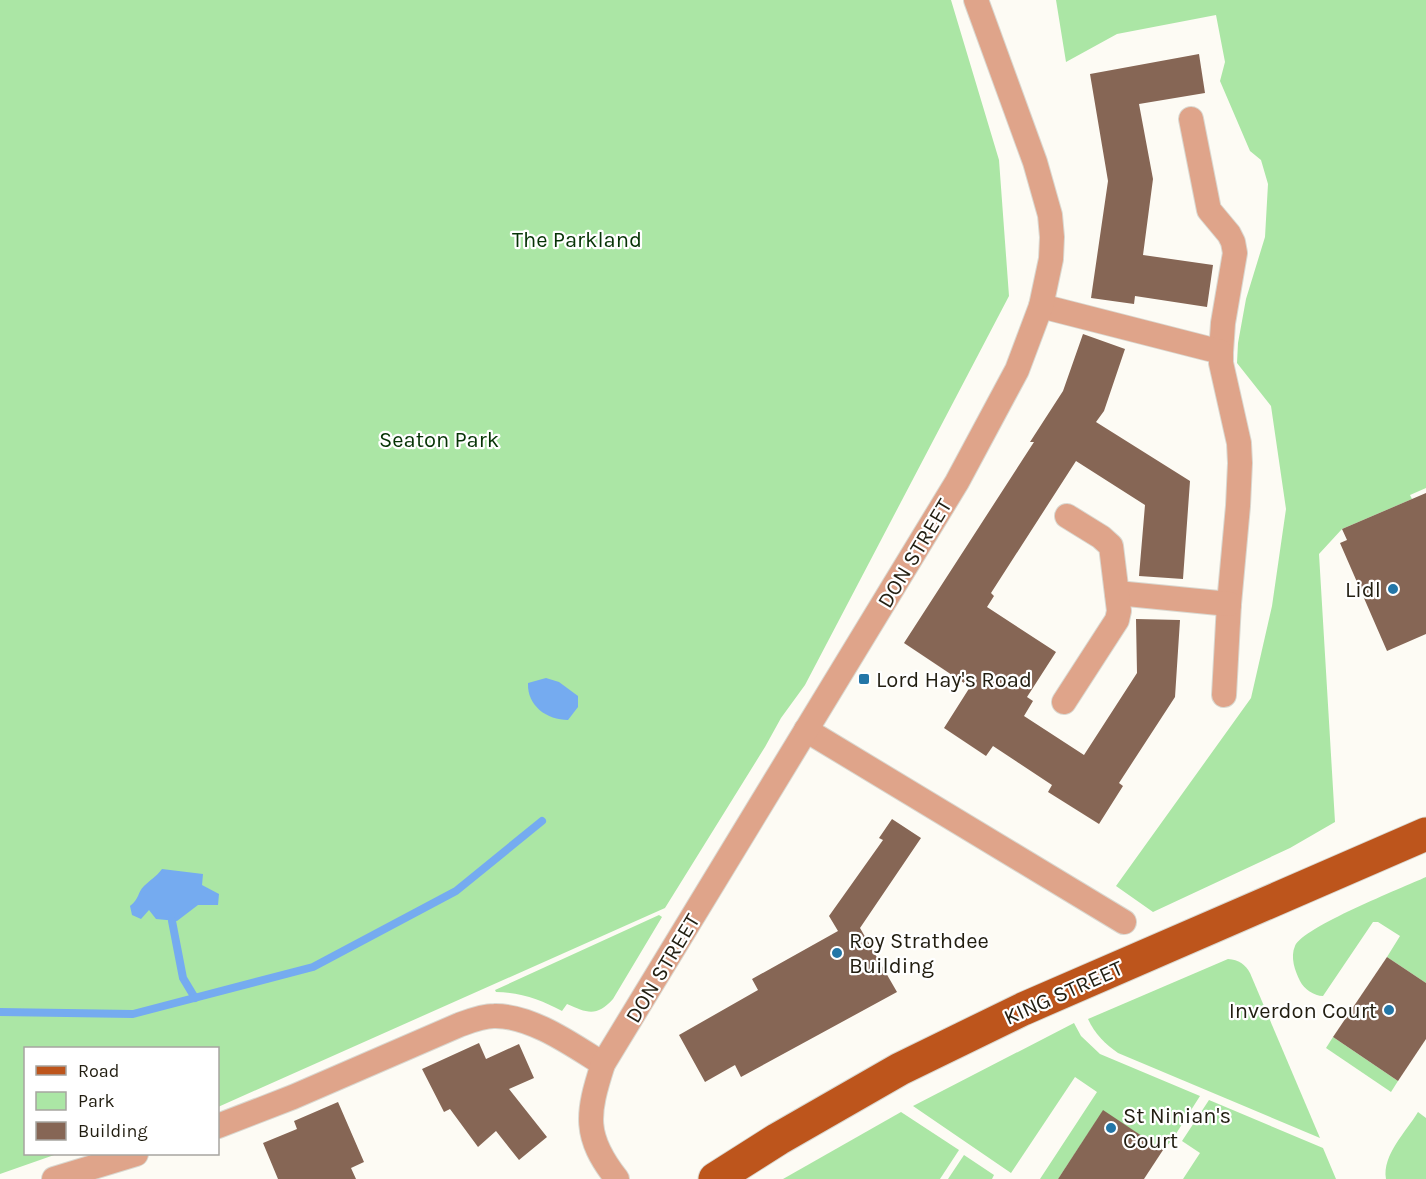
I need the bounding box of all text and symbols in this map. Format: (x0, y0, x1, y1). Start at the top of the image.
park label: The Parkland (512, 227, 642, 253)
park label: Seaton Park (379, 427, 499, 453)
street label: DON STREET (872, 494, 958, 613)
place label: Lidl (1345, 577, 1381, 603)
marker: Lidl (1386, 582, 1400, 596)
place label: Lord Hay's Road (876, 667, 1032, 693)
marker: Lord Hay's Road (857, 672, 871, 686)
street label: DON STREET (620, 909, 706, 1028)
place label: Roy Strathdee Building (849, 928, 989, 979)
marker: Roy Strathdee Building (830, 946, 844, 960)
street label: KING STREET (1000, 955, 1127, 1031)
place label: Inverdon Court (1229, 998, 1377, 1024)
marker: Inverdon Court (1382, 1003, 1396, 1017)
legend (24, 1047, 219, 1155)
text: Road (78, 1060, 119, 1082)
text: Park (78, 1090, 115, 1112)
place label: St Ninian's Court (1123, 1103, 1231, 1154)
text: Building (78, 1120, 148, 1142)
marker: St Ninian's Court (1104, 1121, 1118, 1135)

